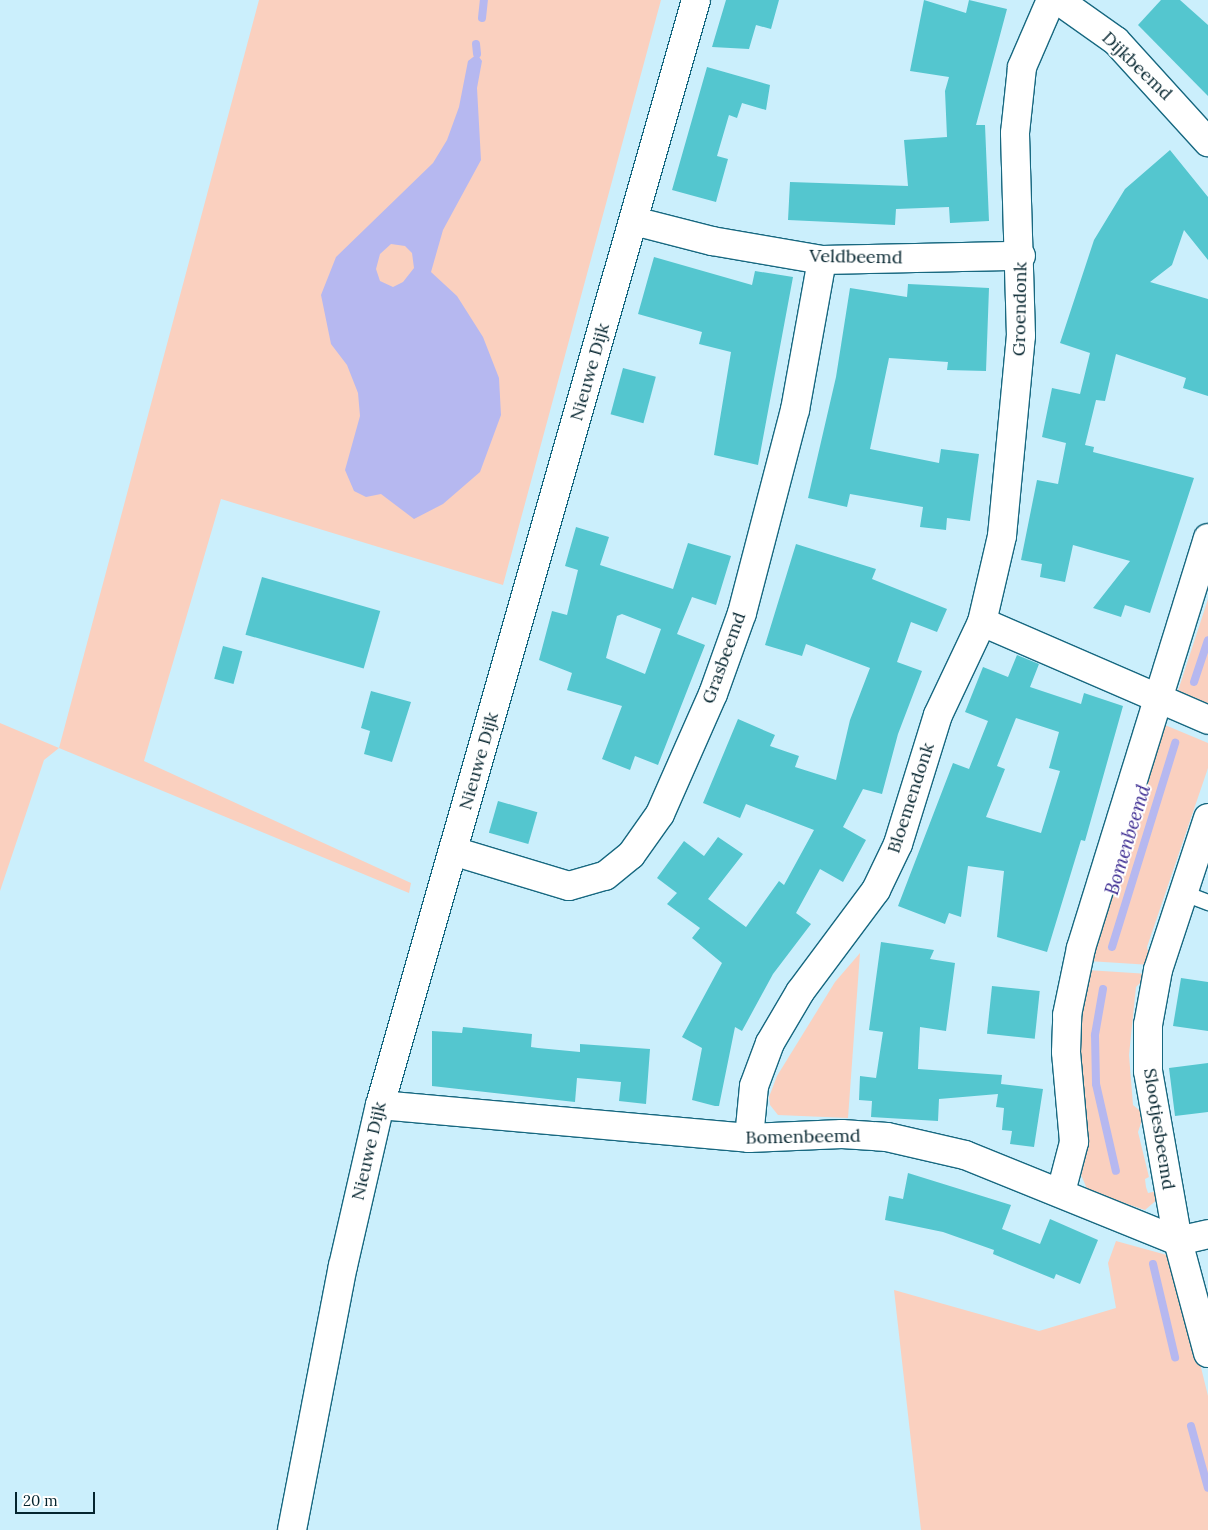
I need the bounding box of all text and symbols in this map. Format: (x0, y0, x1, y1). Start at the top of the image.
street label: Dijkbeemd (1097, 27, 1177, 105)
street label: Veldbeemd (809, 245, 903, 269)
street label: Groendonk (1008, 262, 1032, 356)
street label: Nieuwe Dijk (566, 321, 614, 423)
street label: Grasbeemd (697, 609, 751, 707)
street label: Nieuwe Dijk (455, 710, 503, 812)
street label: Bloemendonk (883, 740, 939, 856)
water label: Bomenbeemd (1100, 782, 1156, 898)
street label: Slootjesbeemd (1139, 1067, 1179, 1191)
street label: Nieuwe Dijk (347, 1100, 391, 1202)
street label: Bomenbeemd (745, 1125, 861, 1149)
scale bar (18, 1482, 98, 1514)
text: 20 m (23, 1491, 58, 1510)

